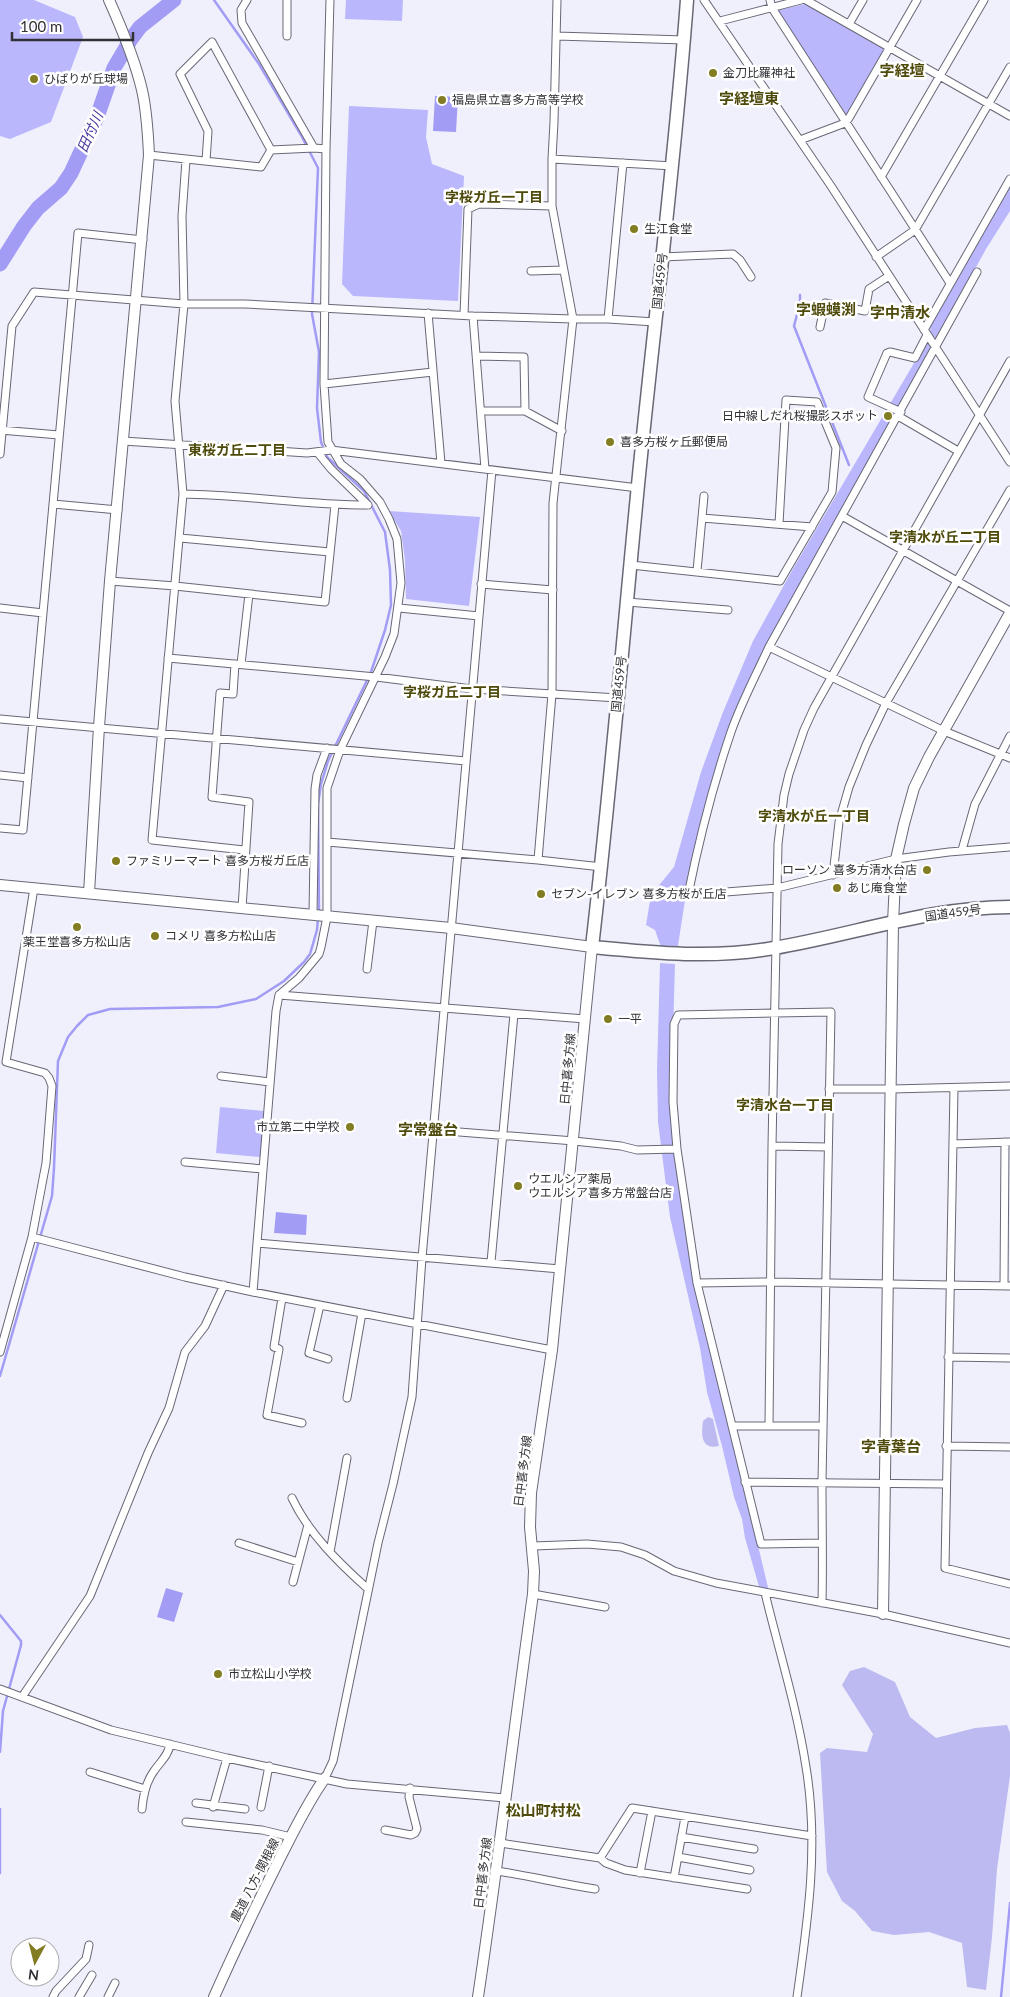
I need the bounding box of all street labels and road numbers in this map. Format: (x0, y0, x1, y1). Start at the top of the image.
street label: 国道459号 (649, 252, 670, 310)
street label: 国道459号 (608, 655, 629, 713)
street label: 国道459号 (924, 901, 982, 924)
street label: 日中喜多方線 (557, 1032, 578, 1105)
street label: 日中喜多方線 (511, 1434, 534, 1508)
street label: 農道 八方-関根線 (227, 1836, 282, 1924)
street label: 日中喜多方線 (471, 1836, 494, 1910)

